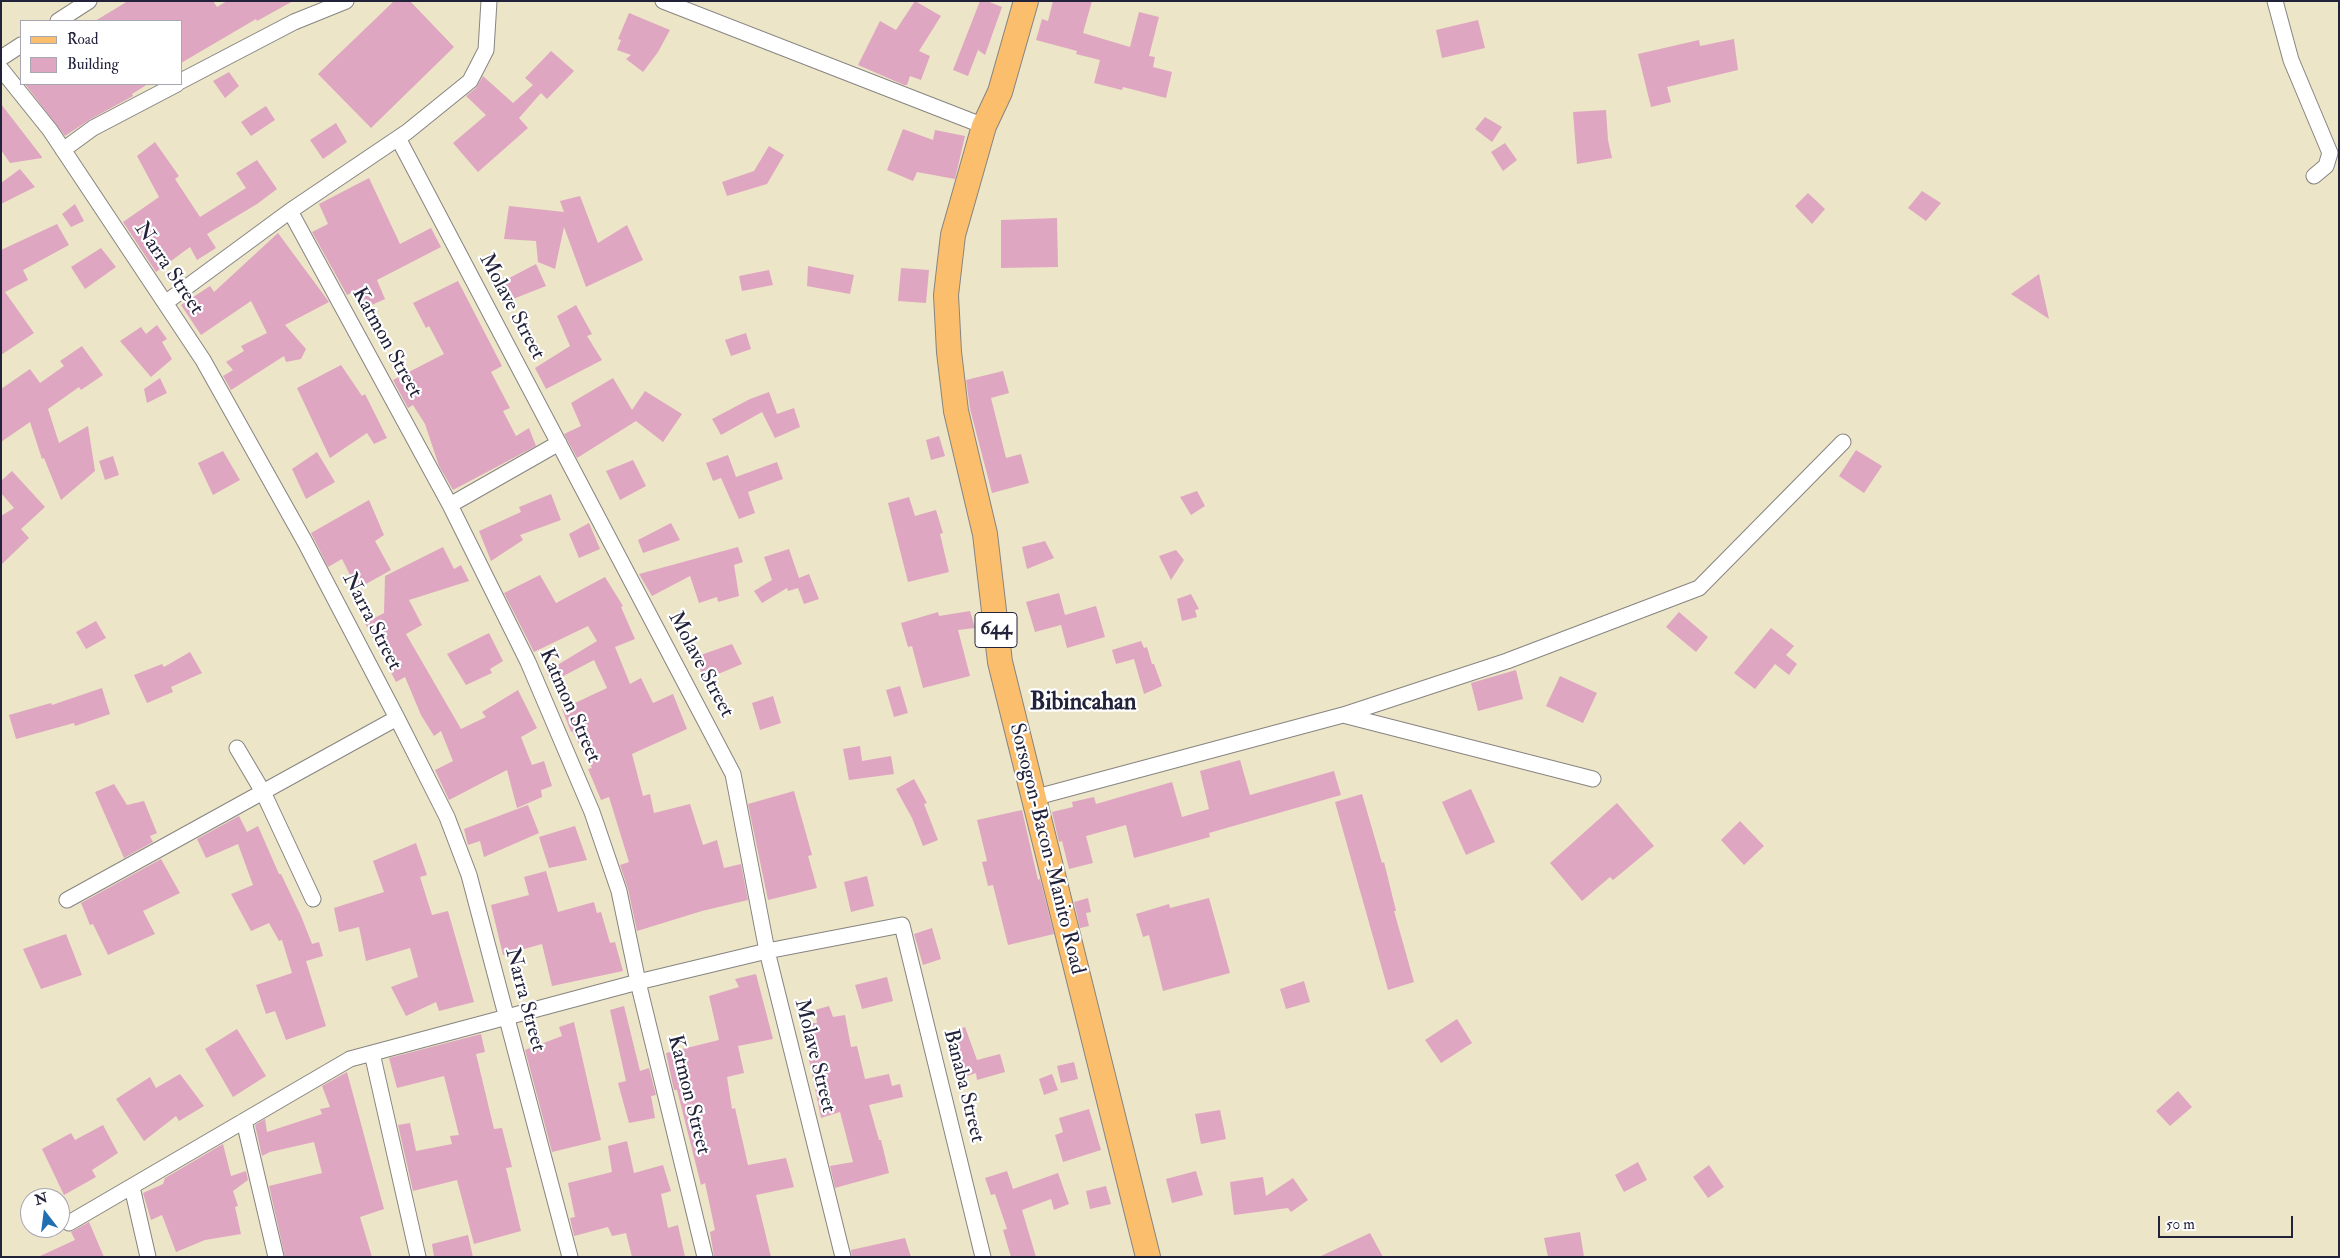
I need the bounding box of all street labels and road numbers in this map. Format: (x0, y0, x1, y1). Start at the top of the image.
street label: Narra Street (128, 218, 208, 320)
street label: Molave Street (473, 250, 549, 364)
street label: Katmon Street (345, 283, 427, 403)
street label: Narra Street (336, 569, 406, 675)
street label: Molave Street (662, 608, 738, 722)
road number: 644 (975, 612, 1017, 648)
street label: Katmon Street (533, 645, 605, 767)
street label: Sorsogon-Bacon-Manito Road (1003, 721, 1089, 977)
street label: Narra Street (498, 945, 550, 1055)
street label: Molave Street (788, 997, 840, 1115)
street label: Banaba Street (937, 1027, 989, 1145)
street label: Katmon Street (661, 1033, 715, 1157)

